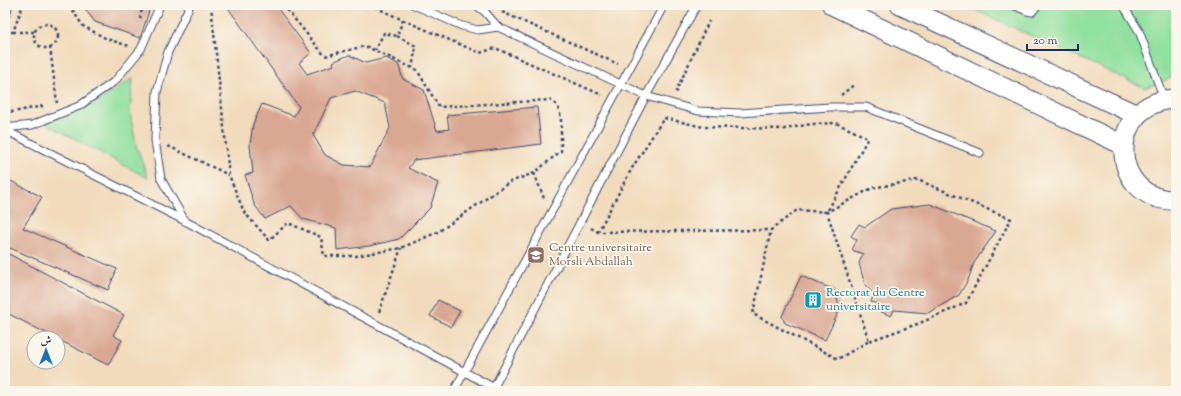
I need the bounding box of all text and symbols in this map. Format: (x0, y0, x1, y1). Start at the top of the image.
scale bar (1027, 26, 1078, 52)
text: 20 m (1033, 32, 1058, 50)
place label: Centre universitaire Morsli Abdallah (549, 239, 653, 271)
school or university icon: Centre universitaire Morsli Abdallah (526, 245, 546, 265)
place label: Rectorat du Centre universitaire (826, 284, 925, 316)
building icon: Rectorat du Centre universitaire (803, 290, 823, 310)
north arrow (26, 330, 66, 370)
text: ش (41, 333, 52, 349)

